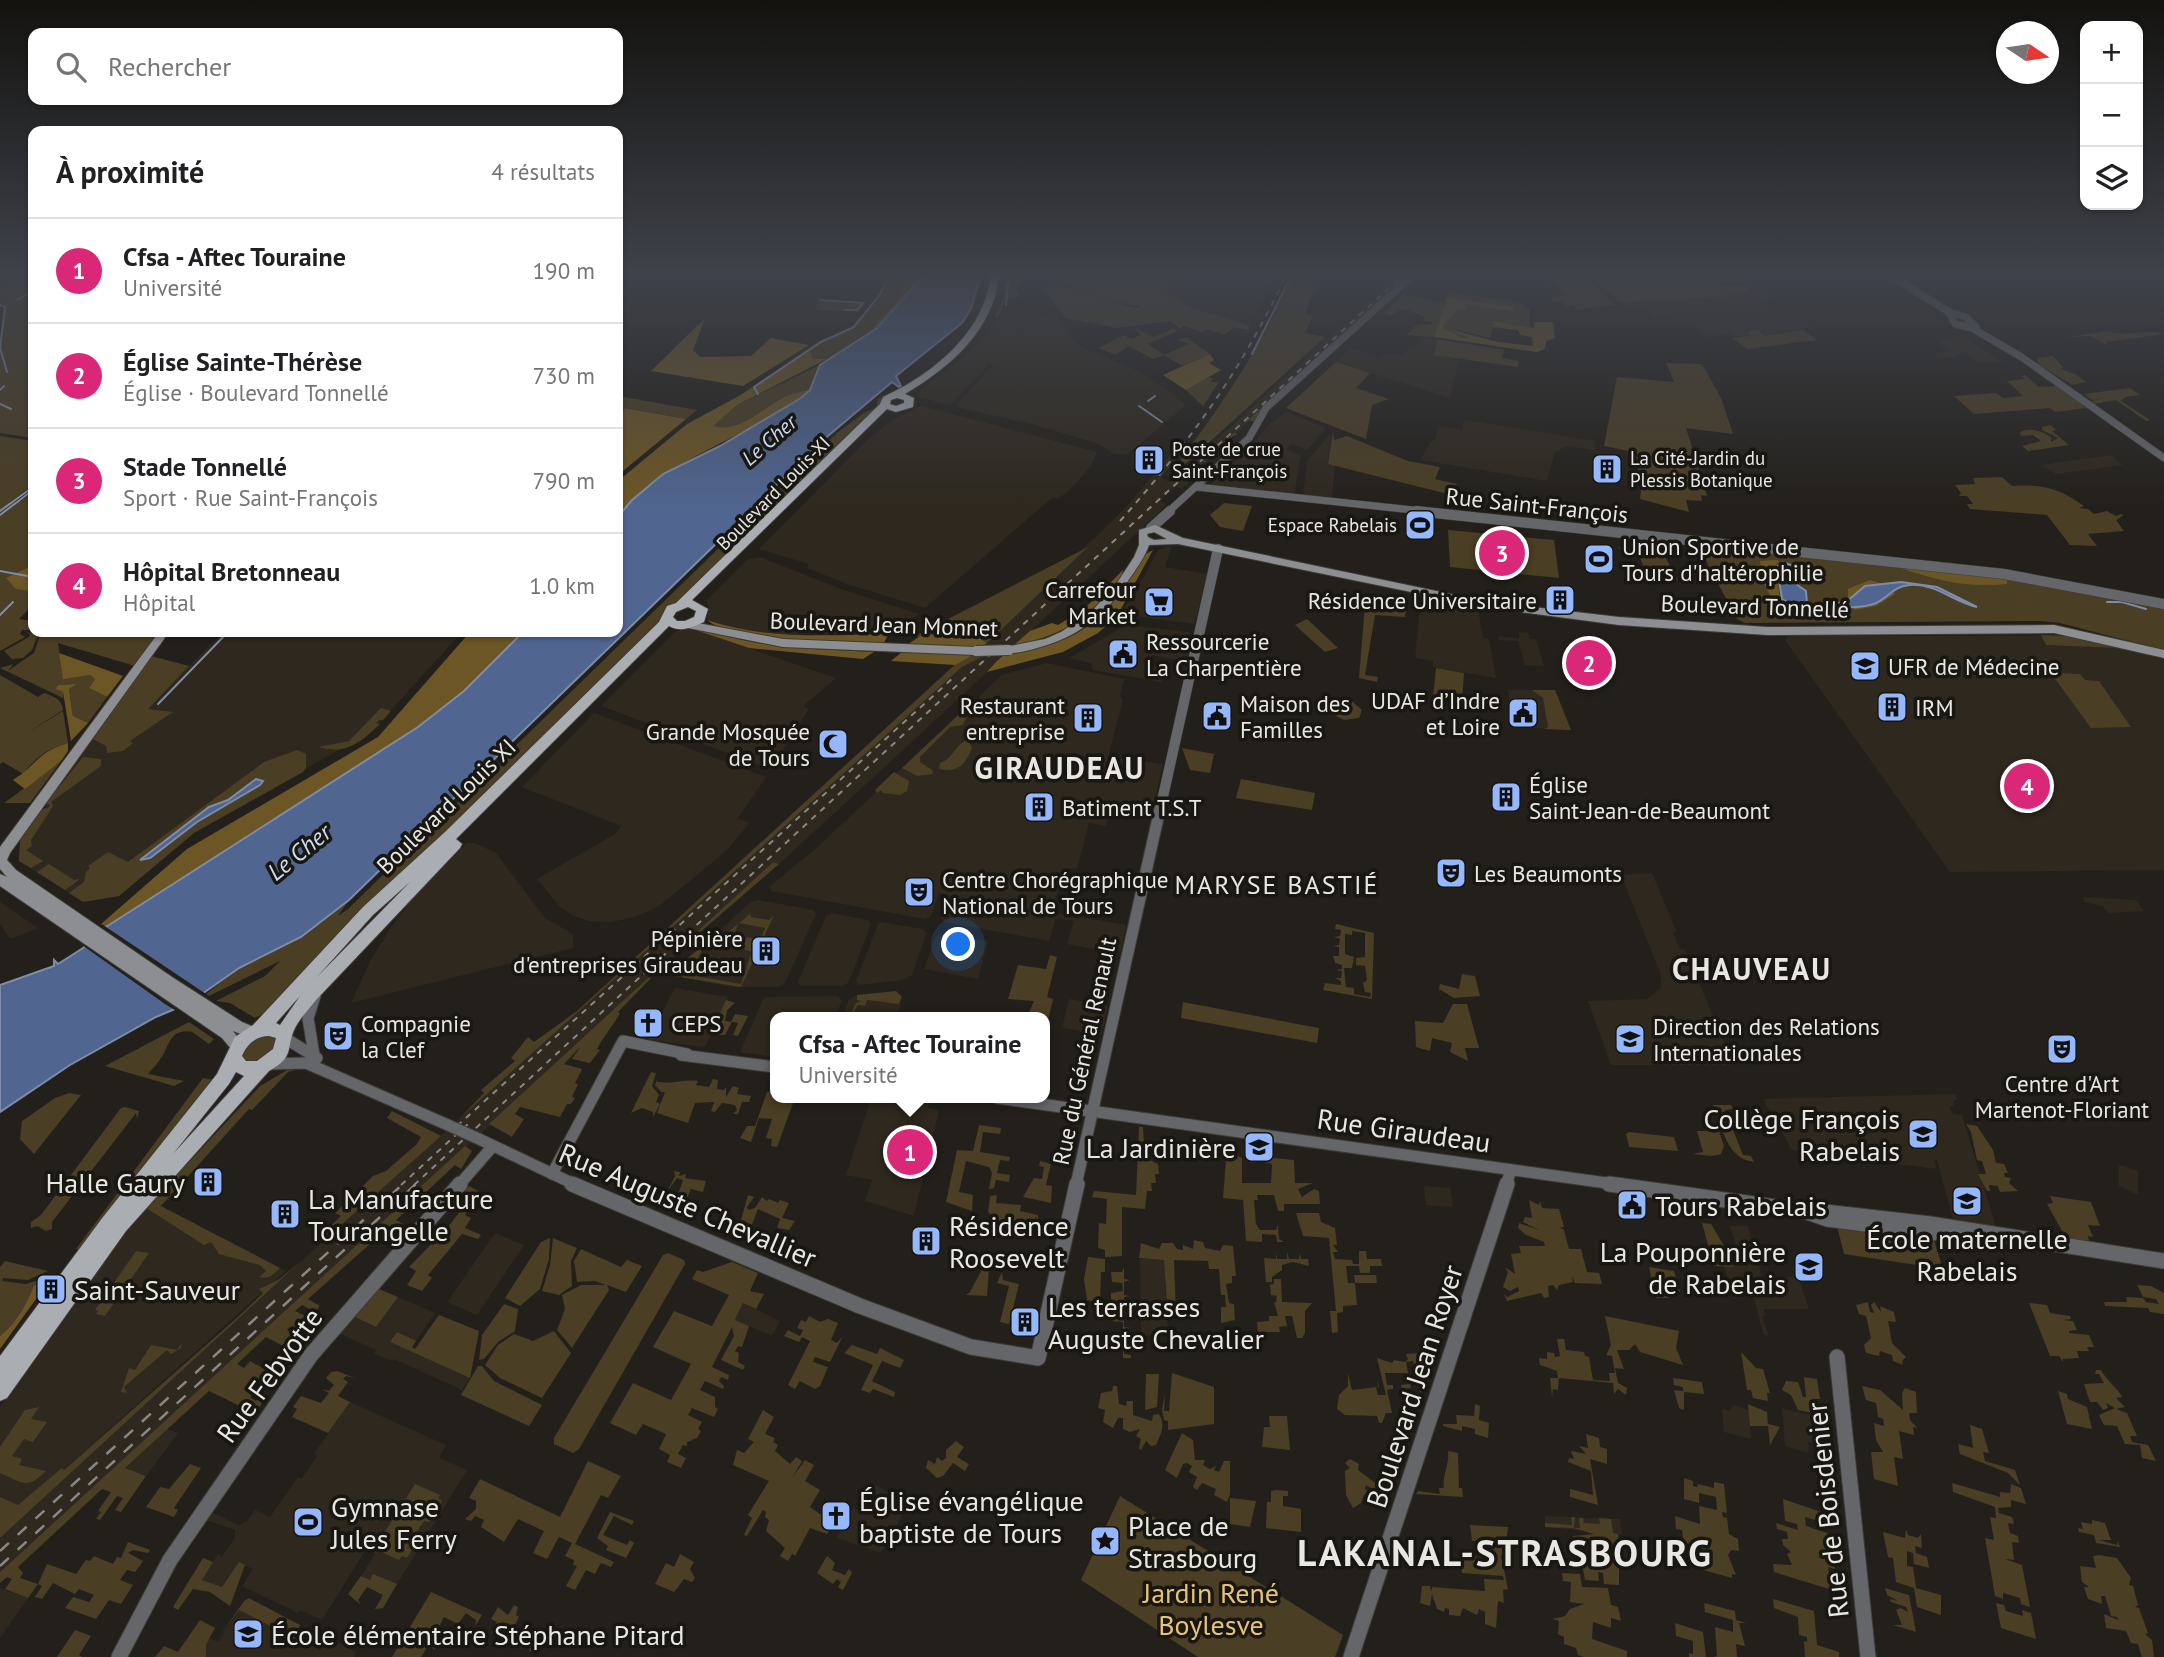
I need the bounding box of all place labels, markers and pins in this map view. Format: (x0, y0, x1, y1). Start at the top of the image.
place label: Poste de crue Saint-François (1172, 437, 1287, 483)
building icon: Poste de crue Saint-François (1132, 443, 1166, 477)
place label: La Cité-Jardin du Plessis Botanique (1630, 446, 1773, 492)
building icon: La Cité-Jardin du Plessis Botanique (1590, 452, 1624, 486)
sports icon: Espace Rabelais (1403, 508, 1437, 542)
place label: Espace Rabelais (1268, 513, 1397, 537)
pin: 3 (1479, 527, 1525, 579)
place label: Union Sportive de Tours d'haltérophilie (1622, 532, 1823, 587)
sports icon: Union Sportive de Tours d'haltérophilie (1582, 542, 1616, 576)
place label: Carrefour Market (1045, 575, 1136, 630)
building icon: Résidence Universitaire (1543, 583, 1577, 617)
supermarket icon: Carrefour Market (1142, 585, 1176, 619)
place label: Résidence Universitaire (1308, 586, 1537, 615)
place label: Ressourcerie La Charpentière (1146, 627, 1302, 682)
public building icon: Ressourcerie La Charpentière (1106, 637, 1140, 671)
pin: 2 (1566, 637, 1612, 689)
school or university icon: UFR de Médecine (1848, 649, 1882, 683)
place label: UFR de Médecine (1888, 652, 2059, 681)
place label: UDAF d’Indre et Loire (1371, 686, 1500, 741)
place label: Maison des Familles (1240, 689, 1350, 744)
building icon: IRM (1875, 690, 1909, 724)
place label: Restaurant entreprise (960, 691, 1065, 746)
place label: IRM (1915, 693, 1954, 722)
public building icon: UDAF d’Indre et Loire (1506, 696, 1540, 730)
public building icon: Maison des Familles (1200, 699, 1234, 733)
building icon: Restaurant entreprise (1071, 701, 1105, 735)
place label: Grande Mosquée de Tours (646, 717, 810, 772)
mosque icon: Grande Mosquée de Tours (816, 727, 850, 761)
pin: 4 (2004, 760, 2050, 812)
place label: Église Saint-Jean-de-Beaumont (1529, 770, 1770, 825)
building icon: Église Saint-Jean-de-Beaumont (1489, 780, 1523, 814)
building icon: Batiment T.S.T (1022, 790, 1056, 824)
place label: Batiment T.S.T (1062, 793, 1202, 822)
theatre icon: Les Beaumonts (1434, 856, 1468, 890)
place label: Les Beaumonts (1474, 859, 1622, 888)
place label: Centre Chorégraphique National de Tours (942, 865, 1169, 920)
theatre icon: Centre Chorégraphique National de Tours (902, 875, 936, 909)
place label: Pépinière d'entreprises Giraudeau (513, 924, 743, 979)
building icon: Pépinière d'entreprises Giraudeau (749, 934, 783, 968)
church icon: CEPS (631, 1006, 665, 1040)
place label: Compagnie la Clef (361, 1009, 471, 1064)
place label: CEPS (671, 1009, 722, 1038)
place label: Direction des Relations Internationales (1653, 1012, 1880, 1067)
theatre icon: Compagnie la Clef (321, 1019, 355, 1053)
school or university icon: Direction des Relations Internationales (1613, 1022, 1647, 1056)
theatre icon: Centre d'Art Martenot-Floriant (2045, 1032, 2079, 1066)
place label: Centre d'Art Martenot-Floriant (1975, 1069, 2149, 1124)
place label: Collège François Rabelais (1703, 1100, 1900, 1169)
school or university icon: Collège François Rabelais (1906, 1117, 1940, 1151)
pin: 1 (887, 1126, 933, 1178)
place label: La Jardinière (1086, 1129, 1236, 1166)
school or university icon: La Jardinière (1242, 1130, 1276, 1164)
place label: Halle Gaury (46, 1164, 185, 1201)
building icon: Halle Gaury (191, 1165, 225, 1199)
place label: La Manufacture Tourangelle (308, 1180, 494, 1249)
school or university icon: École maternelle Rabelais (1950, 1184, 1984, 1218)
place label: Tours Rabelais (1655, 1187, 1827, 1224)
public building icon: Tours Rabelais (1615, 1188, 1649, 1222)
building icon: La Manufacture Tourangelle (268, 1197, 302, 1231)
place label: Résidence Roosevelt (949, 1207, 1069, 1276)
place label: École maternelle Rabelais (1866, 1220, 2068, 1289)
building icon: Résidence Roosevelt (909, 1224, 943, 1258)
place label: La Pouponnière de Rabelais (1600, 1233, 1786, 1302)
school or university icon: La Pouponnière de Rabelais (1792, 1250, 1826, 1284)
place label: Saint-Sauveur (74, 1271, 241, 1308)
building icon: Saint-Sauveur (34, 1272, 68, 1306)
place label: Les terrasses Auguste Chevalier (1048, 1288, 1264, 1357)
building icon: Les terrasses Auguste Chevalier (1008, 1305, 1042, 1339)
place label: Église évangélique baptiste de Tours (859, 1482, 1084, 1551)
place label: Gymnase Jules Ferry (330, 1488, 457, 1557)
church icon: Église évangélique baptiste de Tours (819, 1499, 853, 1533)
sports icon: Gymnase Jules Ferry (291, 1505, 325, 1539)
place label: Place de Strasbourg (1128, 1507, 1257, 1576)
place icon: Place de Strasbourg (1088, 1524, 1122, 1558)
place label: École élémentaire Stéphane Pitard (271, 1616, 685, 1653)
school or university icon: École élémentaire Stéphane Pitard (231, 1617, 265, 1651)

